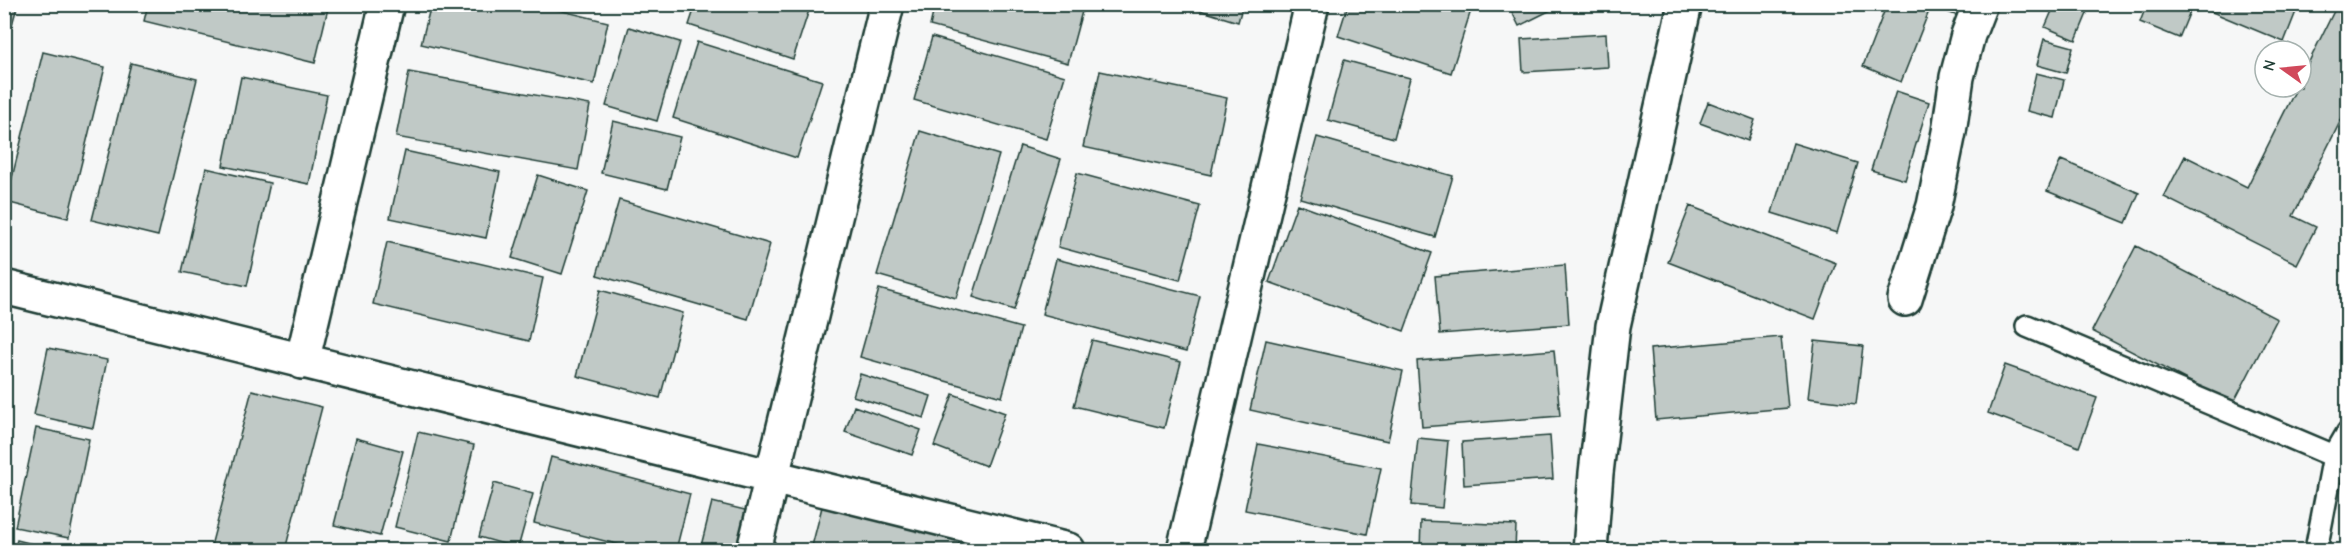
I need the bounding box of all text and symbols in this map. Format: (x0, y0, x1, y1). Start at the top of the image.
north arrow (2253, 39, 2313, 99)
text: N (2259, 58, 2280, 73)

